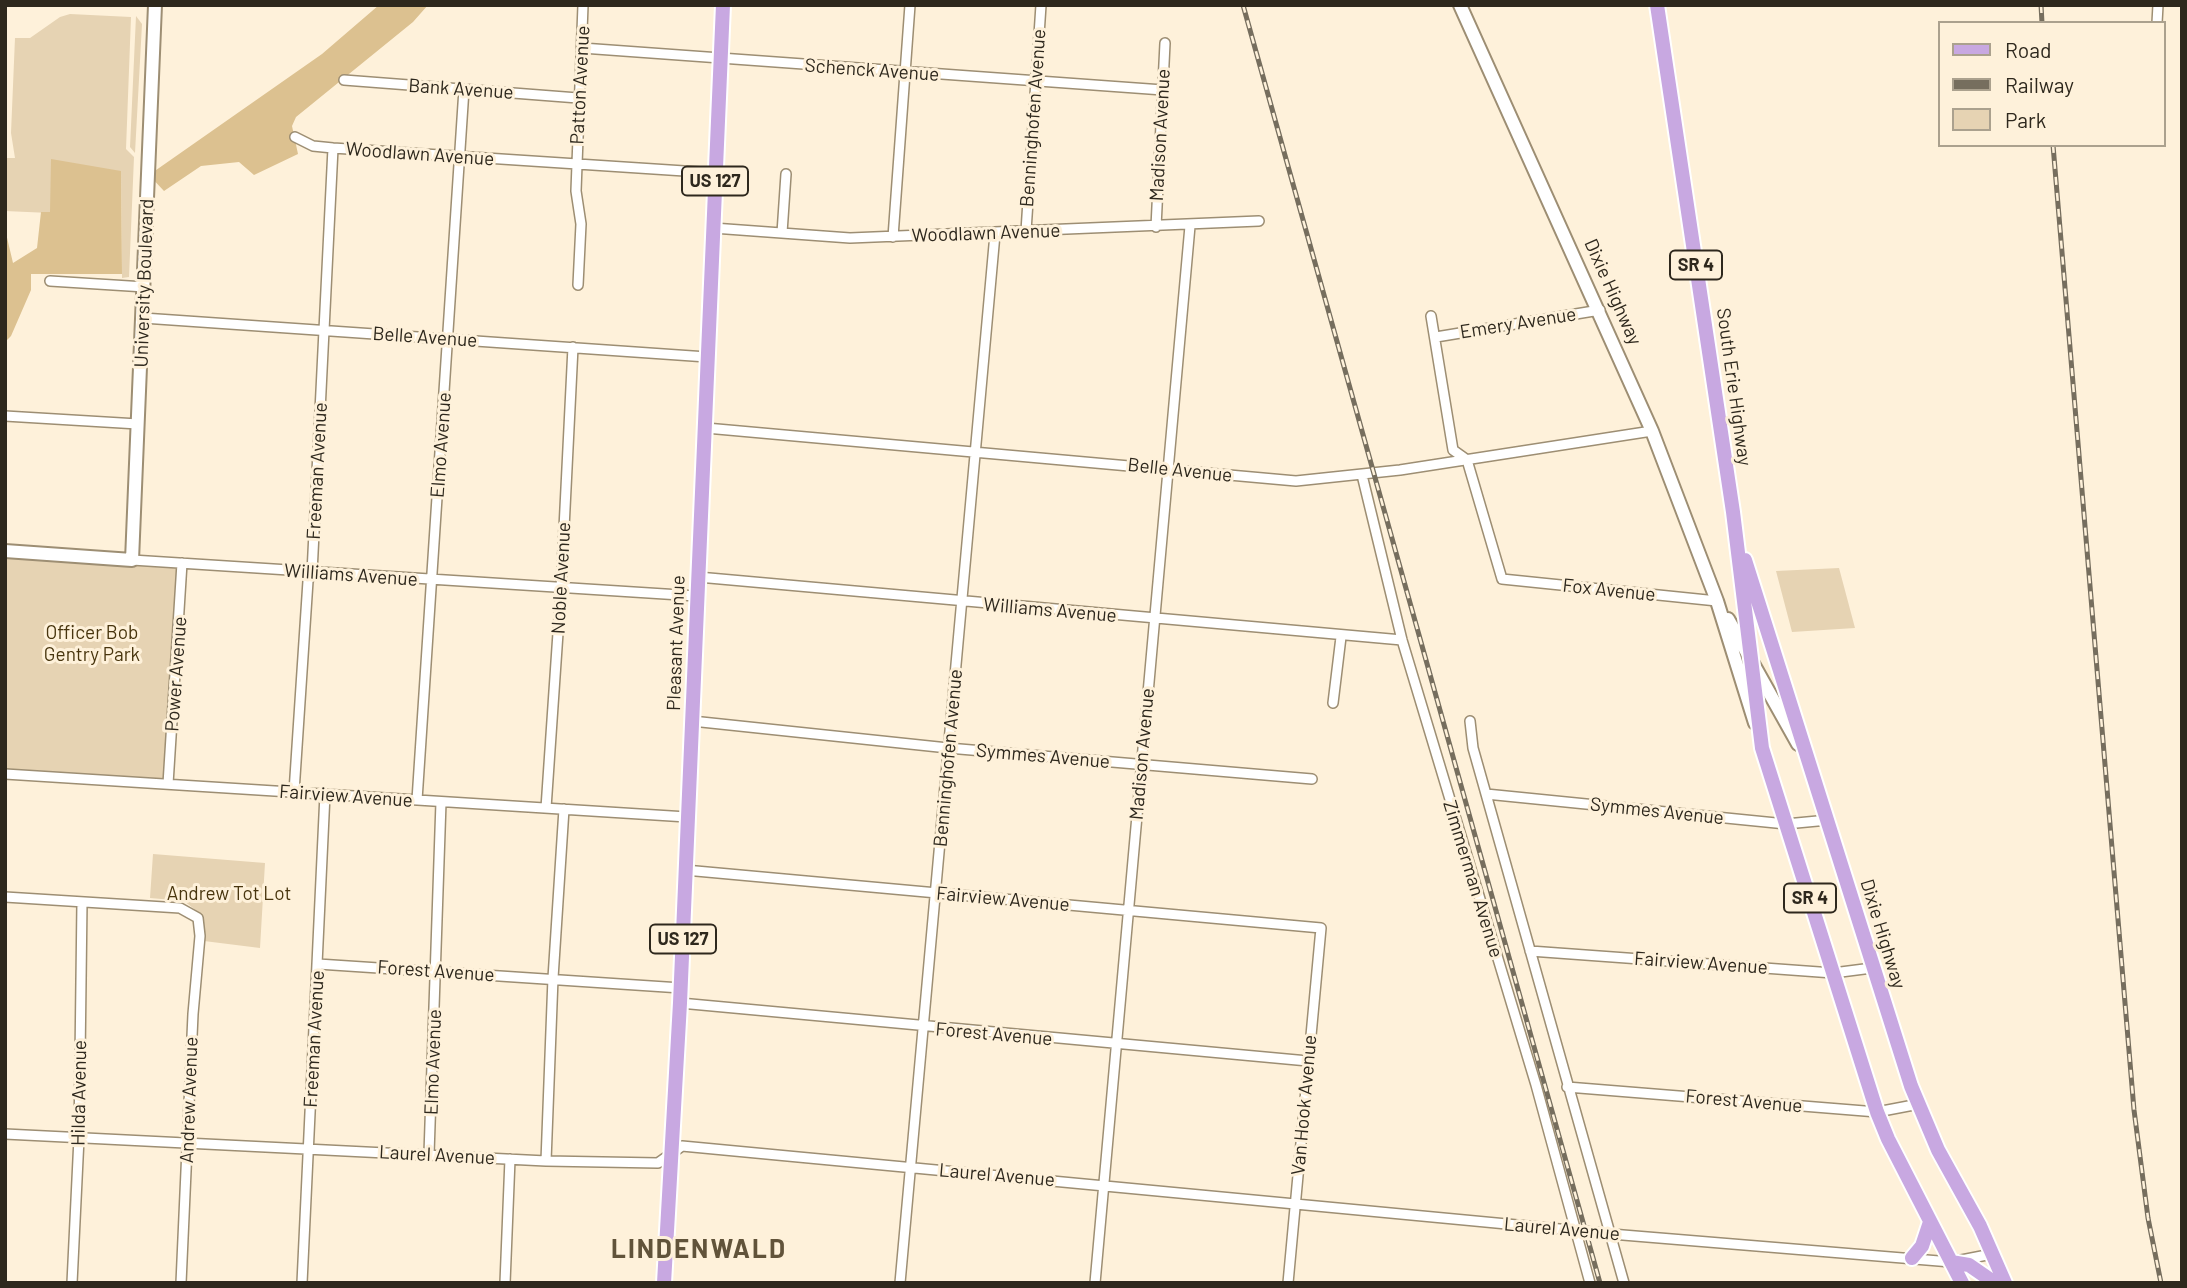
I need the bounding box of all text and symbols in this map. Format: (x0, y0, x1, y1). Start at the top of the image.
legend (1938, 21, 2166, 147)
street label: Patton Avenue (565, 25, 595, 145)
street label: Benninghofen Avenue (1015, 28, 1051, 208)
text: Road (2005, 37, 2051, 62)
street label: Schenck Avenue (804, 54, 940, 86)
street label: Madison Avenue (1145, 68, 1175, 202)
text: Railway (2005, 72, 2074, 97)
street label: Bank Avenue (408, 74, 514, 104)
text: Park (2005, 107, 2046, 132)
street label: Woodlawn Avenue (345, 137, 495, 171)
road number: US 127 (682, 166, 748, 196)
street label: University Boulevard (130, 198, 158, 368)
street label: Woodlawn Avenue (911, 219, 1061, 247)
street label: Dixie Highway (1579, 235, 1647, 349)
road number: SR 4 (1670, 250, 1722, 279)
street label: Emery Avenue (1458, 303, 1578, 343)
street label: South Erie Highway (1712, 307, 1756, 467)
street label: Belle Avenue (372, 322, 478, 352)
street label: Elmo Avenue (426, 391, 456, 499)
street label: Freeman Avenue (302, 402, 332, 540)
street label: Belle Avenue (1127, 453, 1233, 487)
street label: Noble Avenue (547, 521, 575, 635)
street label: Williams Avenue (283, 559, 419, 591)
street label: Fox Avenue (1561, 574, 1657, 606)
street label: Pleasant Avenue (662, 575, 690, 711)
street label: Williams Avenue (982, 593, 1118, 627)
street label: Power Avenue (161, 616, 191, 732)
park label: Officer Bob Gentry Park (44, 622, 140, 666)
street label: Benninghofen Avenue (929, 668, 967, 848)
street label: Madison Avenue (1125, 687, 1159, 821)
street label: Symmes Avenue (975, 739, 1111, 773)
street label: Fairview Avenue (278, 780, 414, 812)
street label: Symmes Avenue (1589, 793, 1725, 829)
street label: Zimmerman Avenue (1438, 798, 1508, 960)
street label: Dixie Highway (1855, 876, 1911, 992)
street label: Fairview Avenue (935, 882, 1071, 916)
park label: Andrew Tot Lot (167, 883, 291, 905)
road number: SR 4 (1784, 884, 1836, 912)
road number: US 127 (650, 924, 716, 954)
street label: Fairview Avenue (1633, 947, 1769, 979)
street label: Forest Avenue (377, 956, 495, 986)
street label: Freeman Avenue (299, 970, 329, 1108)
street label: Elmo Avenue (420, 1009, 446, 1115)
street label: Forest Avenue (935, 1018, 1053, 1050)
street label: Van Hook Avenue (1287, 1034, 1321, 1176)
street label: Andrew Avenue (175, 1036, 203, 1164)
street label: Hilda Avenue (67, 1040, 91, 1146)
street label: Forest Avenue (1685, 1085, 1803, 1117)
street label: Laurel Avenue (378, 1141, 496, 1169)
street label: Laurel Avenue (938, 1159, 1056, 1191)
street label: Laurel Avenue (1503, 1213, 1621, 1245)
district label: LINDENWALD (612, 1233, 786, 1265)

